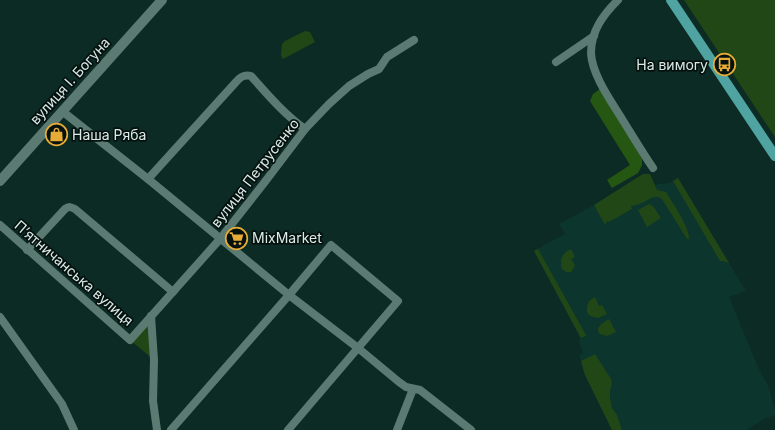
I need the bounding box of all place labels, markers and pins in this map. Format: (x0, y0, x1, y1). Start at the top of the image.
bus stop icon: На вимогу (711, 52, 737, 78)
place label: На вимогу (636, 56, 708, 73)
shop icon: Наша Ряба (44, 122, 70, 148)
place label: Наша Ряба (72, 126, 146, 143)
supermarket icon: MixMarket (223, 225, 249, 251)
place label: MixMarket (252, 229, 322, 246)

